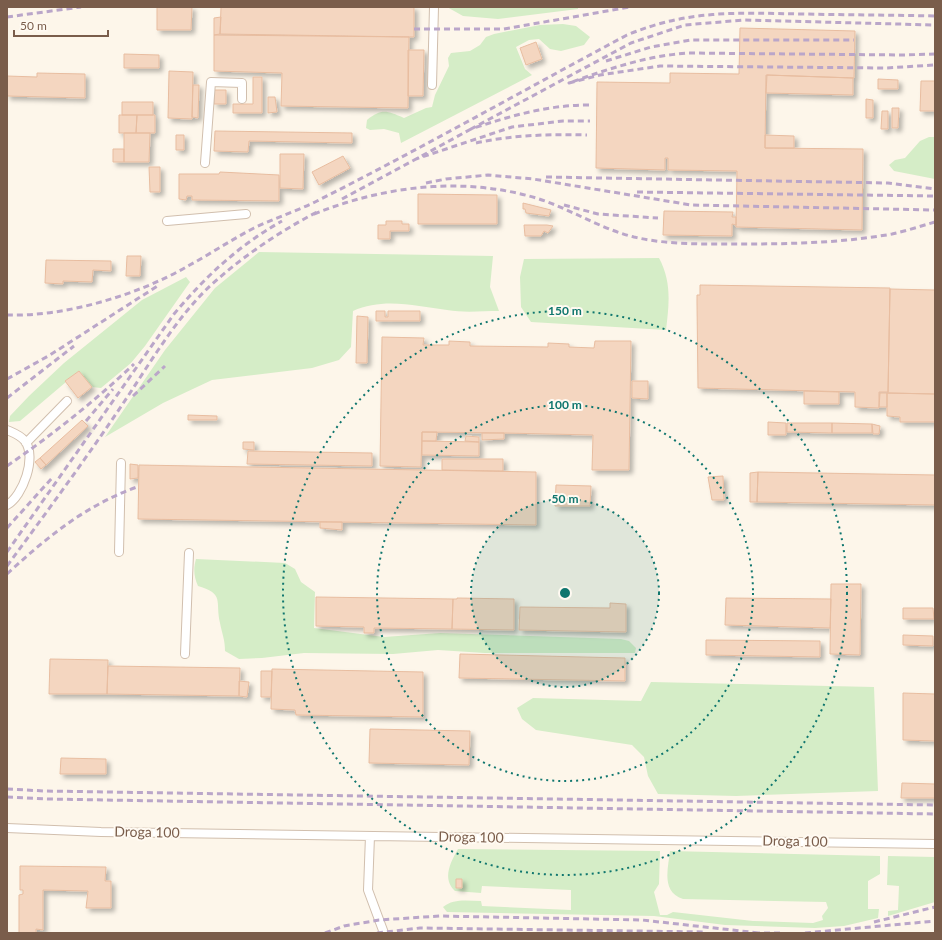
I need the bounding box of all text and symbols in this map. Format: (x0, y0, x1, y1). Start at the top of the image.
scale bar (14, 12, 108, 38)
text: 50 m (20, 18, 47, 33)
text: 150 m (548, 303, 582, 318)
text: 100 m (548, 397, 582, 412)
text: 50 m (552, 491, 578, 506)
centre of rings (558, 586, 572, 600)
street label: Droga 100 (114, 822, 180, 841)
street label: Droga 100 (438, 827, 504, 846)
street label: Droga 100 (762, 831, 828, 850)

